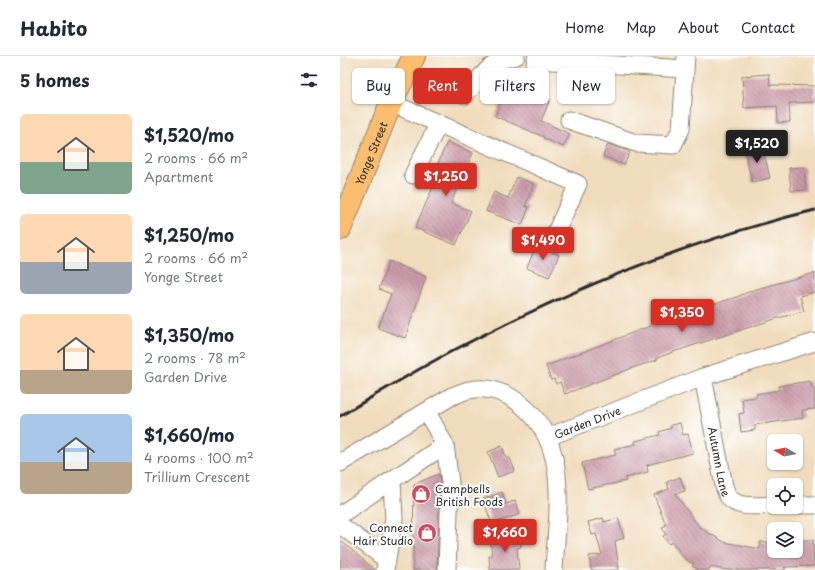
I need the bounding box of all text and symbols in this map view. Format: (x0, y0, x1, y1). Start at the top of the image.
text: Habito (20, 14, 87, 42)
text: Home (565, 17, 604, 38)
text: Map (626, 17, 656, 38)
text: About (678, 17, 719, 38)
text: Contact (741, 17, 795, 38)
text: 5 homes (20, 67, 90, 93)
chip: Buy (352, 68, 405, 104)
chip: Rent (413, 68, 472, 104)
chip: Filters (480, 68, 549, 104)
chip: New (557, 68, 615, 104)
icon: filters (298, 69, 320, 91)
street label: Yonge Street (350, 118, 391, 187)
text: $1,520/mo (144, 122, 234, 148)
icon: home (52, 130, 100, 178)
pin: $1,520 (724, 130, 790, 164)
text: $1,520 (735, 133, 779, 152)
text: 2 rooms · 66 m² (144, 148, 248, 167)
pin: $1,250 (413, 163, 479, 197)
text: $1,250 (424, 166, 468, 185)
text: Apartment (144, 167, 213, 186)
text: $1,250/mo (144, 222, 234, 248)
pin: $1,490 (510, 227, 576, 261)
icon: home (52, 230, 100, 278)
text: $1,490 (521, 230, 565, 249)
text: 2 rooms · 66 m² (144, 248, 248, 267)
text: Yonge Street (144, 267, 223, 286)
pin: $1,350 (649, 299, 715, 333)
text: $1,350 (660, 302, 704, 321)
text: $1,350/mo (144, 322, 234, 348)
icon: home (52, 330, 100, 378)
text: 2 rooms · 78 m² (144, 348, 246, 367)
text: Garden Drive (144, 367, 227, 386)
street label: Garden Drive (551, 401, 623, 442)
text: $1,660/mo (144, 422, 234, 448)
street label: Autumn Lane (704, 425, 735, 499)
icon: home (52, 430, 100, 478)
north arrow (767, 434, 803, 470)
map controls (767, 434, 803, 558)
text: 4 rooms · 100 m² (144, 448, 254, 467)
text: Trillium Crescent (144, 467, 250, 486)
button: locate (767, 478, 803, 514)
place label: Campbells British Foods (435, 480, 503, 510)
shop icon: Campbells British Foods (410, 483, 432, 505)
place label: Connect Hair Studio (353, 519, 414, 549)
pin: $1,660 (472, 519, 538, 553)
shop icon: Connect Hair Studio (416, 522, 438, 544)
text: $1,660 (483, 522, 527, 541)
button: layers (767, 522, 803, 558)

